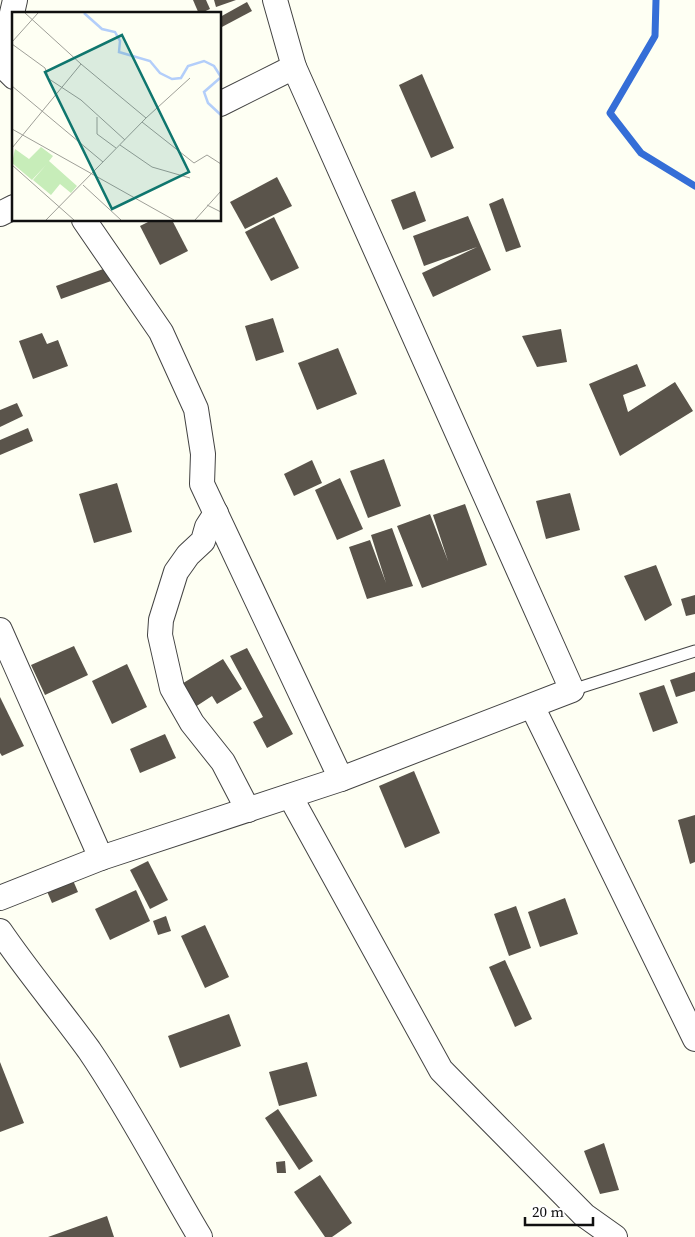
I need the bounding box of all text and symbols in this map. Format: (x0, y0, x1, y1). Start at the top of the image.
inset map (12, 12, 221, 221)
scale bar (525, 1194, 592, 1226)
text: 20 m (532, 1201, 564, 1222)

